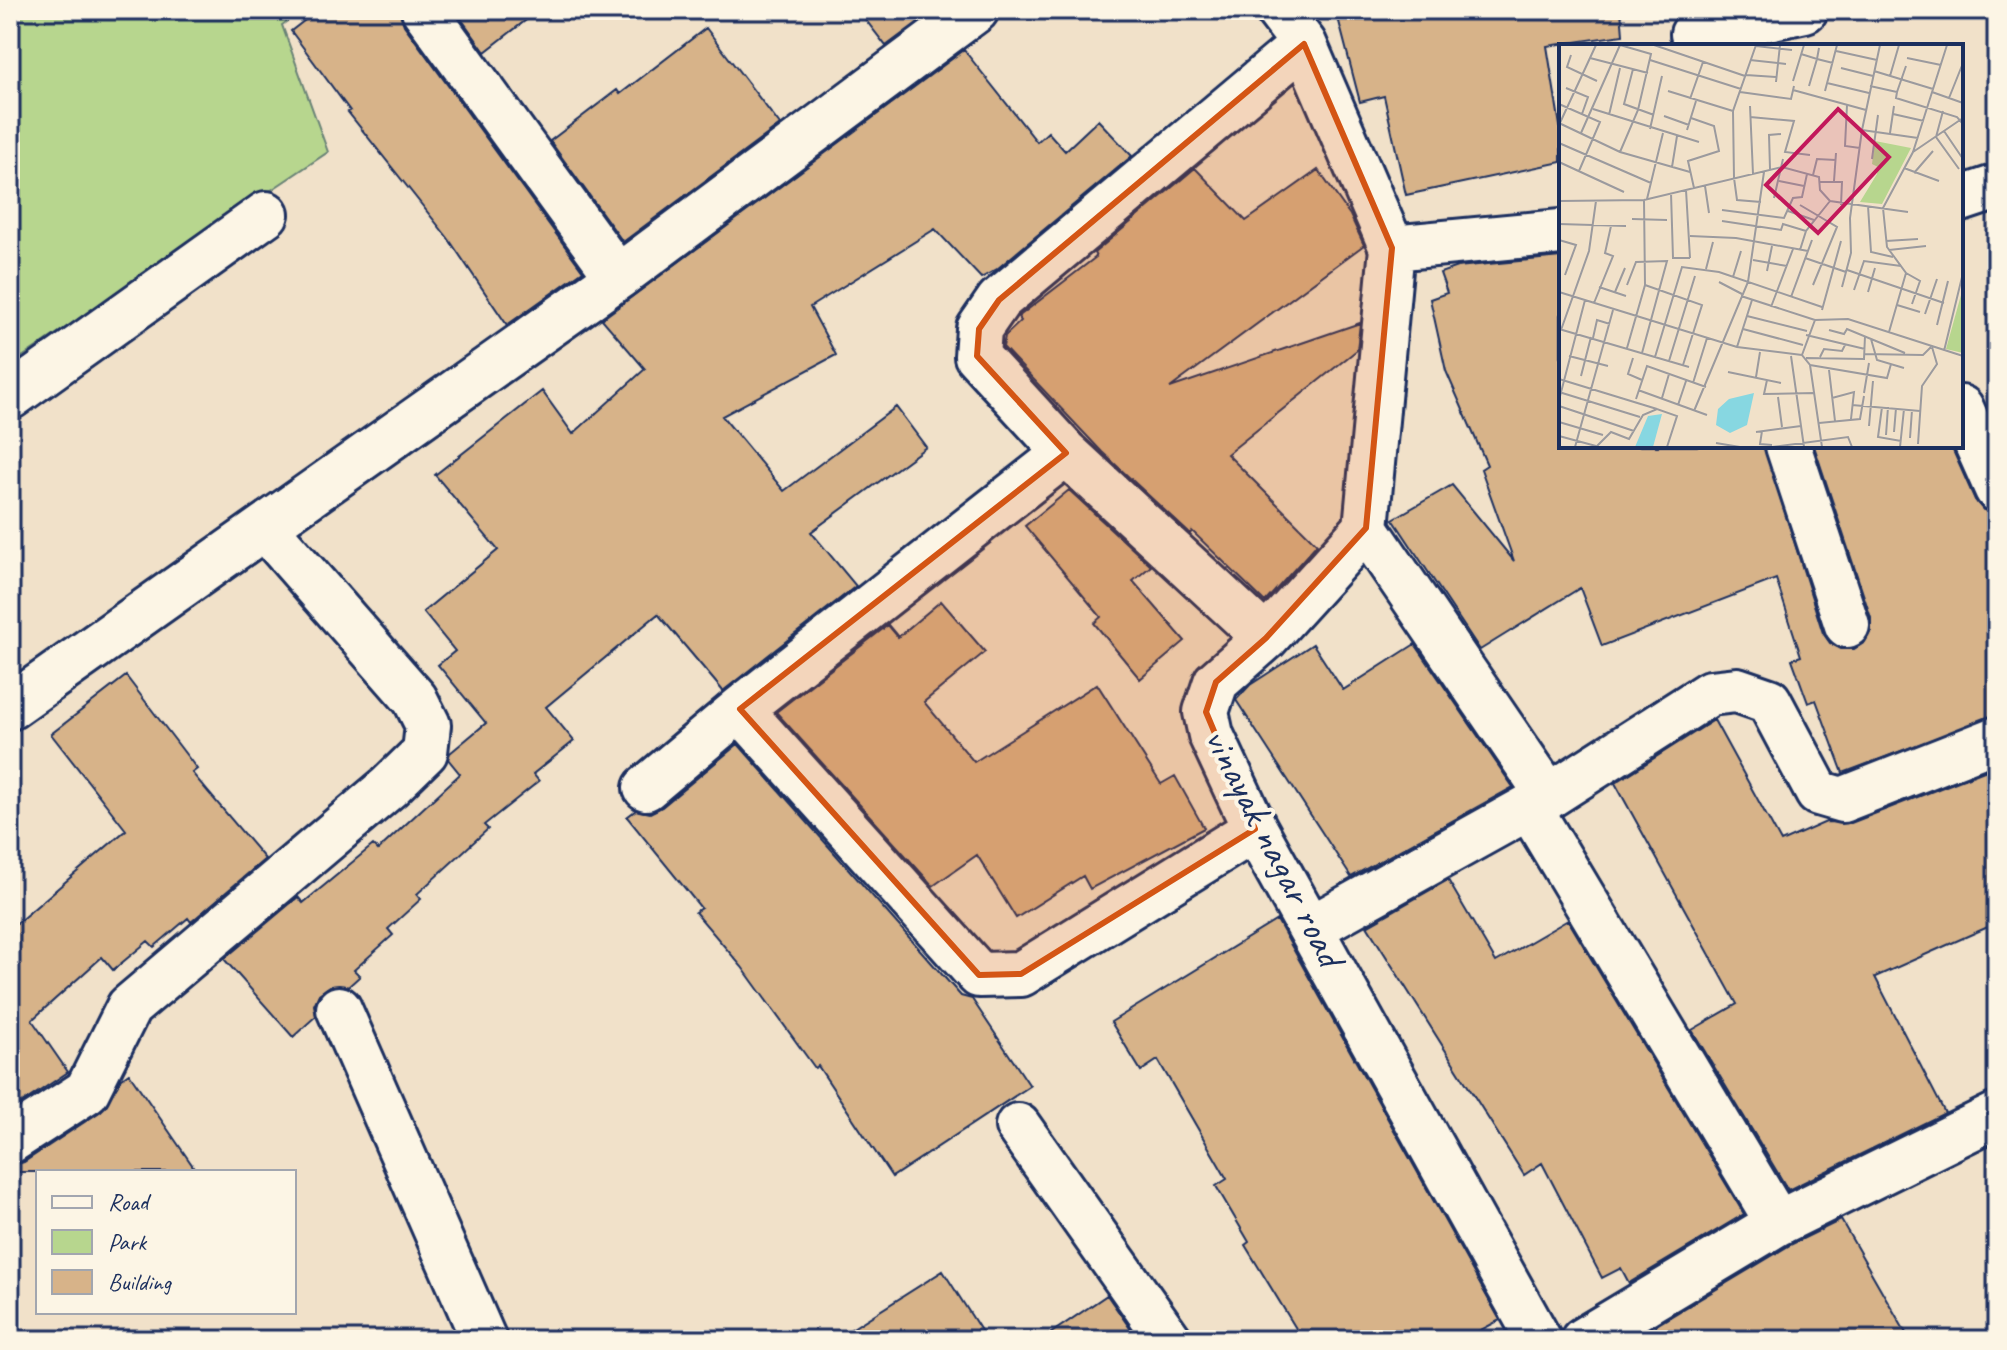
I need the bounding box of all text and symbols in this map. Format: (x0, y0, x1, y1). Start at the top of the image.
inset map (1559, 44, 1963, 448)
street label: vinayak nagar road (1192, 719, 1358, 979)
legend (36, 1170, 296, 1314)
text: Road (108, 1187, 152, 1217)
text: Park (108, 1227, 148, 1257)
text: Building (108, 1267, 173, 1297)

